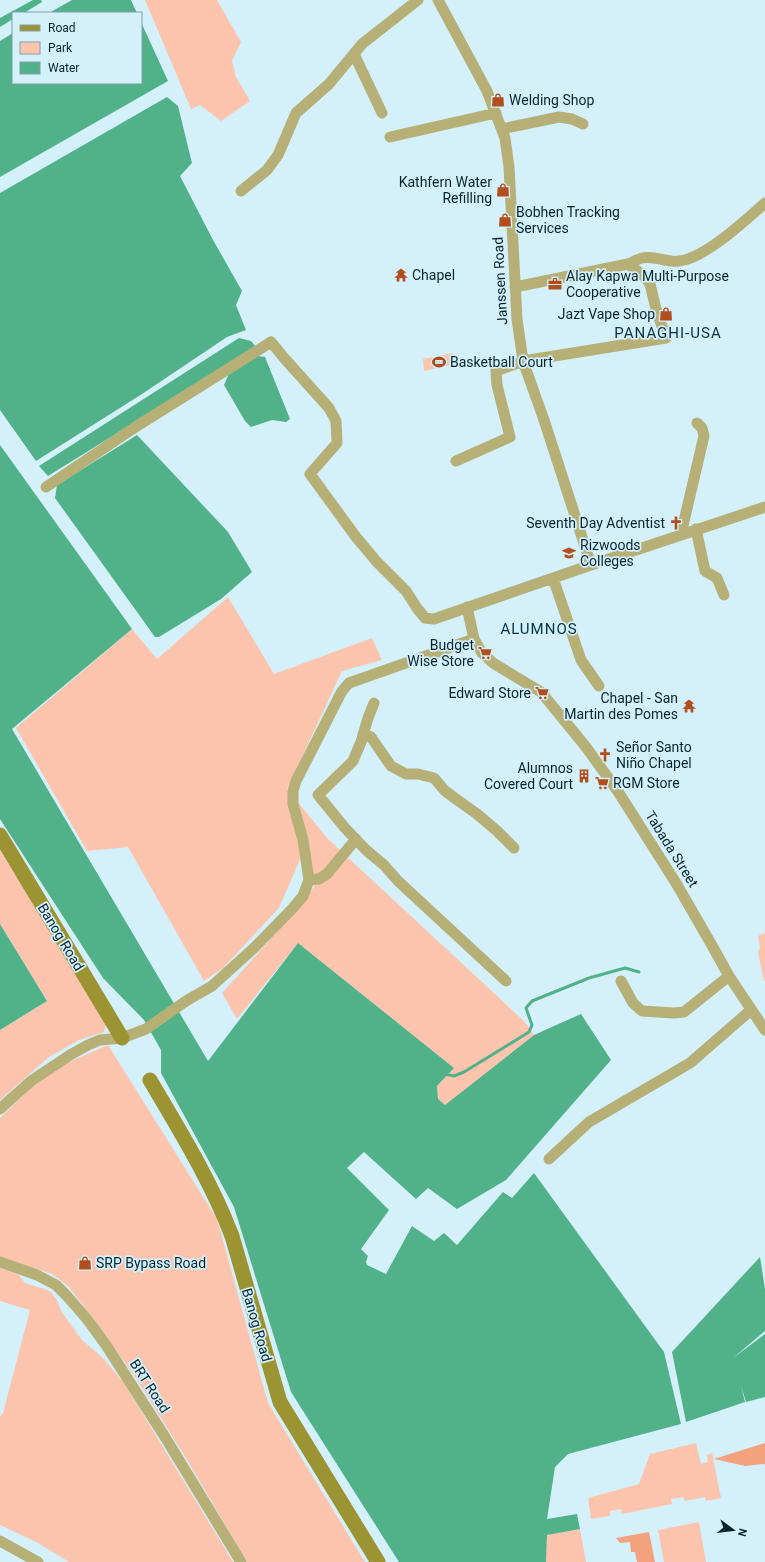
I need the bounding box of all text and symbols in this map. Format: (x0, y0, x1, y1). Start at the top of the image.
legend (12, 12, 142, 84)
text: Road (48, 21, 76, 35)
text: Park (48, 41, 73, 55)
text: Water (48, 61, 79, 75)
shop icon: Welding Shop (490, 92, 506, 108)
place label: Welding Shop (509, 92, 594, 108)
place label: Kathfern Water Refilling (399, 174, 492, 206)
shop icon: Kathfern Water Refilling (495, 182, 511, 198)
place label: Bobhen Tracking Services (516, 204, 620, 236)
shop icon: Bobhen Tracking Services (497, 212, 513, 228)
street label: Janssen Road (490, 237, 510, 325)
temple icon: Chapel (393, 267, 409, 283)
place label: Chapel (412, 267, 455, 283)
place label: Alay Kapwa Multi-Purpose Cooperative (566, 268, 729, 300)
office icon: Alay Kapwa Multi-Purpose Cooperative (547, 276, 563, 292)
place label: Jazt Vape Shop (558, 306, 655, 322)
shop icon: Jazt Vape Shop (658, 306, 674, 322)
district label: PANAGHI-USA (614, 324, 722, 342)
sports icon: Basketball Court (431, 354, 447, 370)
place label: Basketball Court (450, 354, 553, 370)
place label: Seventh Day Adventist (526, 515, 665, 531)
church icon: Seventh Day Adventist (668, 515, 684, 531)
place label: Rizwoods Colleges (580, 537, 641, 569)
school or university icon: Rizwoods Colleges (561, 545, 577, 561)
district label: ALUMNOS (500, 620, 578, 638)
place label: Budget Wise Store (407, 637, 474, 669)
supermarket icon: Budget Wise Store (477, 645, 493, 661)
place label: Edward Store (448, 685, 531, 701)
supermarket icon: Edward Store (534, 685, 550, 701)
place label: Chapel - San Martin des Pomes (564, 690, 678, 722)
temple icon: Chapel - San Martin des Pomes (681, 698, 697, 714)
place label: Señor Santo Niño Chapel (616, 739, 692, 771)
church icon: Señor Santo Niño Chapel (597, 747, 613, 763)
place label: Alumnos Covered Court (484, 760, 573, 792)
building icon: Alumnos Covered Court (576, 768, 592, 784)
supermarket icon: RGM Store (594, 775, 610, 791)
place label: RGM Store (613, 775, 680, 791)
street label: Tabada Street (642, 808, 702, 890)
street label: Banog Road (35, 901, 87, 973)
shop icon: SRP Bypass Road (77, 1255, 93, 1271)
place label: SRP Bypass Road (96, 1255, 206, 1271)
street label: Banog Road (239, 1286, 275, 1364)
street label: BRT Road (127, 1356, 173, 1416)
north arrow (713, 1510, 753, 1550)
text: N (735, 1527, 749, 1538)

